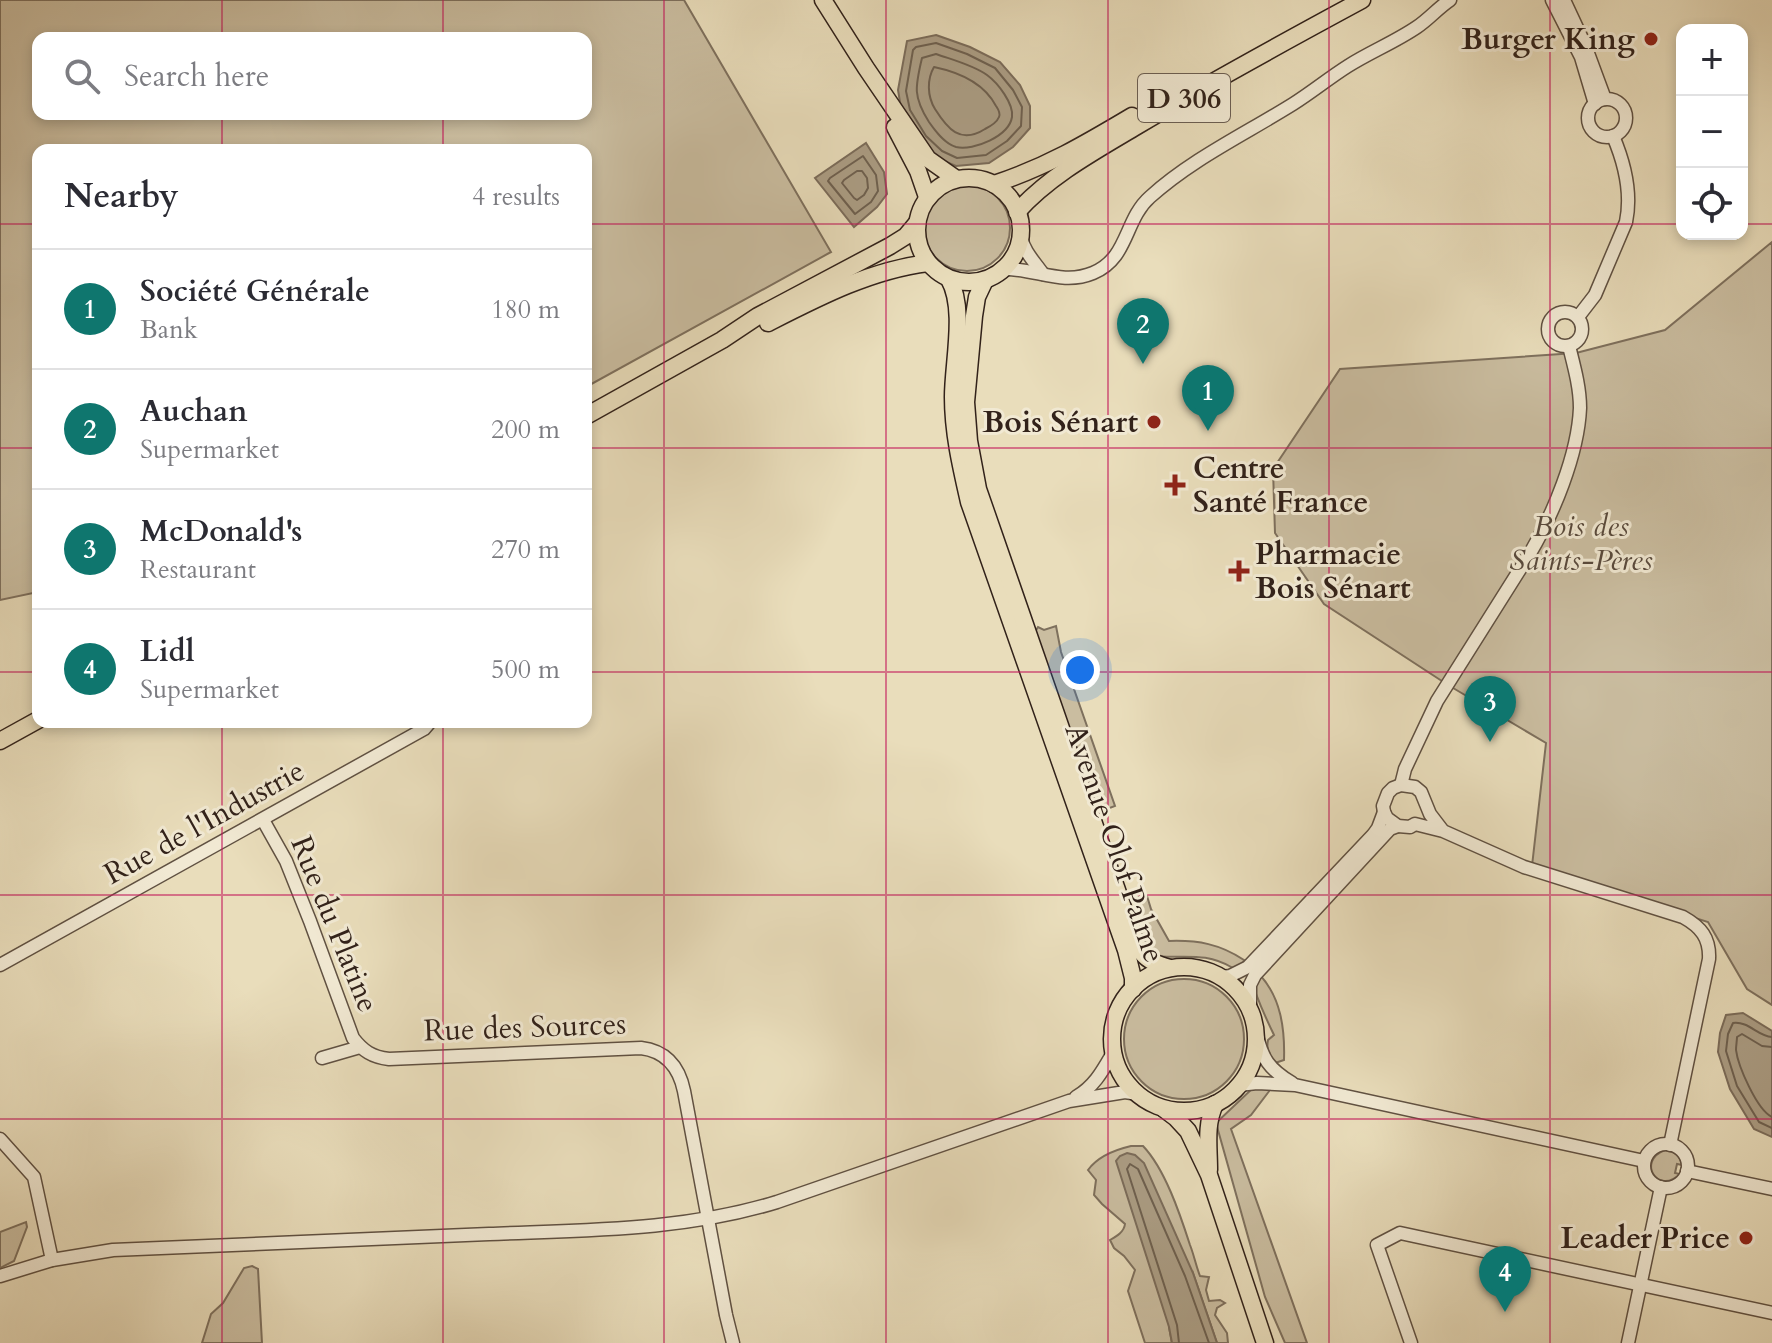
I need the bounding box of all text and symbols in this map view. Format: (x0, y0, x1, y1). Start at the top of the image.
place label: Burger King (1461, 19, 1635, 60)
map controls (1676, 24, 1748, 240)
button: + (1676, 24, 1748, 96)
marker: Burger King (1642, 30, 1660, 48)
search box (32, 32, 592, 120)
icon: search (60, 54, 104, 98)
text: Search here (124, 56, 269, 97)
road number: D 306 (1138, 74, 1230, 122)
button: − (1676, 96, 1748, 168)
button: locate (1676, 168, 1748, 240)
text: Nearby (64, 173, 179, 219)
text: 4 results (472, 179, 560, 214)
text: Société Générale (140, 271, 370, 312)
text: 1 (83, 292, 97, 327)
text: 180 m (491, 292, 560, 327)
pin: 2 (1117, 298, 1169, 364)
text: Bank (140, 312, 198, 347)
pin: 1 (1182, 365, 1234, 431)
text: Auchan (140, 391, 248, 432)
place label: Bois Sénart (982, 402, 1138, 443)
text: 2 (83, 412, 97, 447)
text: 200 m (491, 412, 560, 447)
marker: Bois Sénart (1145, 413, 1163, 431)
text: Supermarket (140, 432, 279, 467)
place label: Centre Santé France (1193, 448, 1368, 523)
marker: Centre Santé France (1164, 474, 1186, 496)
park label: Bois des Saints-Pères (1509, 506, 1653, 581)
text: McDonald's (140, 511, 302, 552)
text: 3 (83, 532, 97, 567)
text: 270 m (491, 532, 560, 567)
place label: Pharmacie Bois Sénart (1255, 534, 1411, 609)
text: Restaurant (140, 552, 256, 587)
marker: Pharmacie Bois Sénart (1230, 562, 1248, 580)
text: Lidl (140, 631, 194, 672)
your location (1060, 650, 1100, 690)
text: 4 (83, 652, 97, 687)
text: 500 m (491, 652, 560, 687)
text: Supermarket (140, 672, 279, 707)
pin: 3 (1464, 676, 1516, 742)
street label: Avenue Olof Palme (1055, 718, 1175, 968)
street label: Rue de l'Industrie (97, 750, 312, 894)
street label: Rue du Platine (281, 830, 388, 1018)
street label: Rue des Sources (423, 1003, 627, 1052)
place label: Leader Price (1560, 1218, 1730, 1259)
marker: Leader Price (1737, 1229, 1755, 1247)
pin: 4 (1479, 1246, 1531, 1312)

